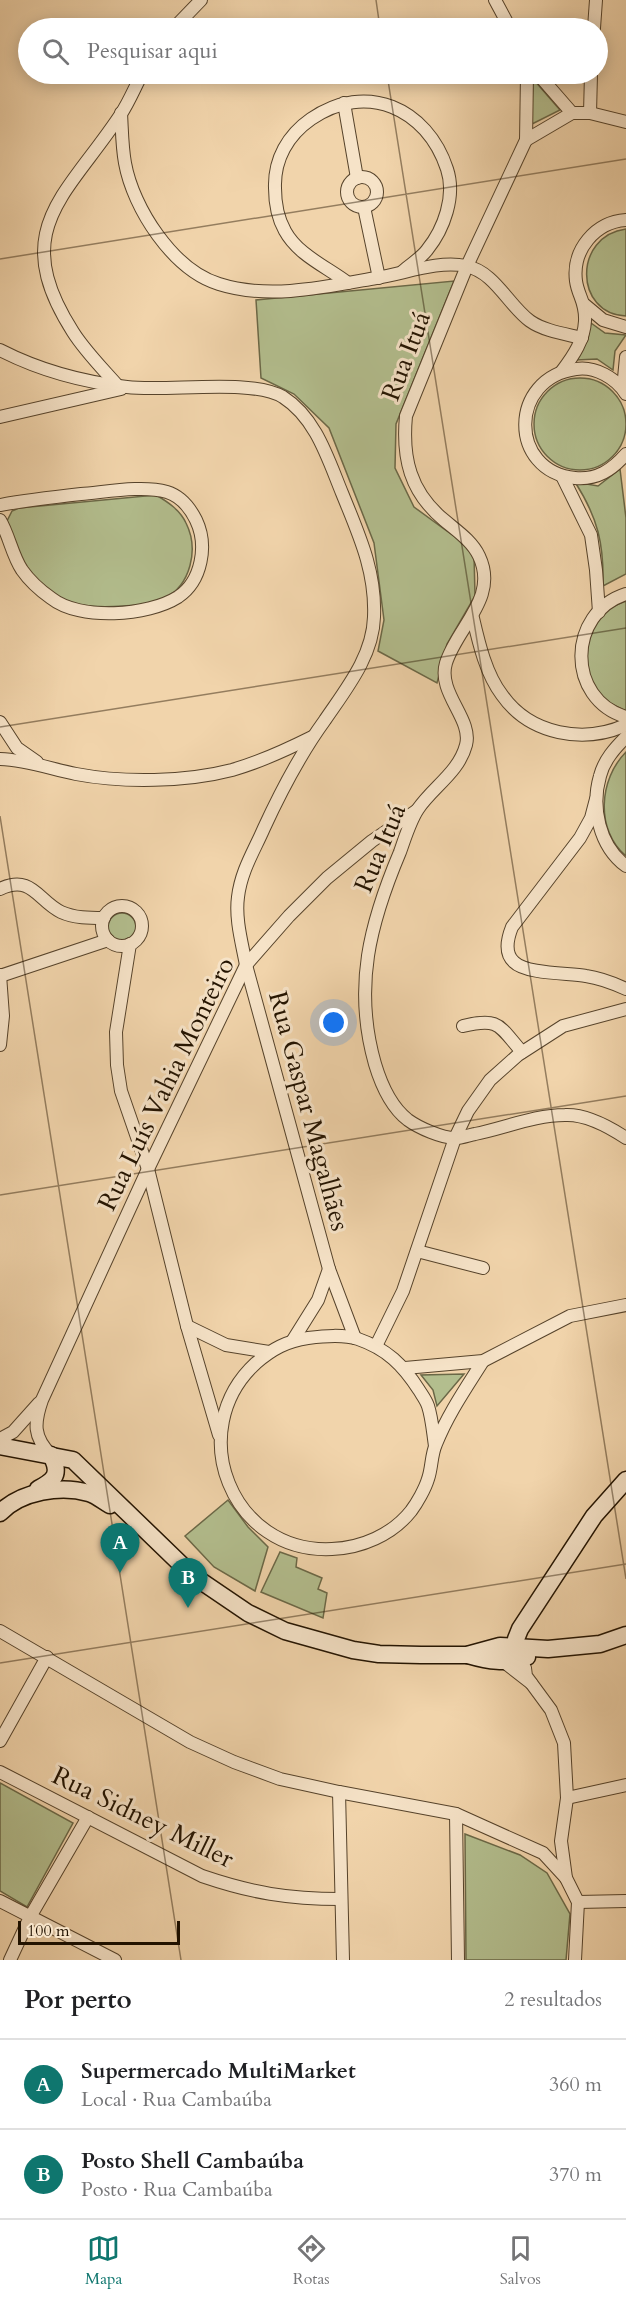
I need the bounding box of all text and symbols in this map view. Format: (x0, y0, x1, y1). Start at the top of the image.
search box (18, 18, 608, 84)
icon: search (39, 35, 72, 68)
text: Pesquisar aqui (87, 36, 218, 66)
street label: Rua Ituá (373, 306, 439, 406)
street label: Rua Ituá (346, 798, 414, 898)
street label: Rua Luís Vahia Monteiro (89, 951, 243, 1217)
street label: Rua Gaspar Magalhães (260, 987, 358, 1235)
your location (319, 1008, 348, 1037)
pin: A (100, 1524, 140, 1573)
pin: B (168, 1558, 207, 1608)
street label: Rua Sidney Miller (46, 1758, 240, 1876)
scale bar (18, 1918, 180, 1946)
text: 100 m (27, 1920, 69, 1942)
text: Por perto (24, 1982, 132, 2017)
text: 2 resultados (504, 1986, 602, 2013)
text: Supermercado MultiMarket (81, 2056, 356, 2086)
text: A (36, 2071, 51, 2098)
text: 360 m (549, 2071, 602, 2098)
text: Local · Rua Cambaúba (81, 2086, 272, 2113)
text: Posto Shell Cambaúba (81, 2146, 304, 2176)
text: B (36, 2161, 51, 2188)
text: 370 m (549, 2161, 602, 2188)
text: Posto · Rua Cambaúba (81, 2176, 273, 2203)
tab: Mapa (85, 2232, 122, 2290)
tab: Rotas (293, 2232, 330, 2290)
tab: Salvos (500, 2232, 541, 2290)

